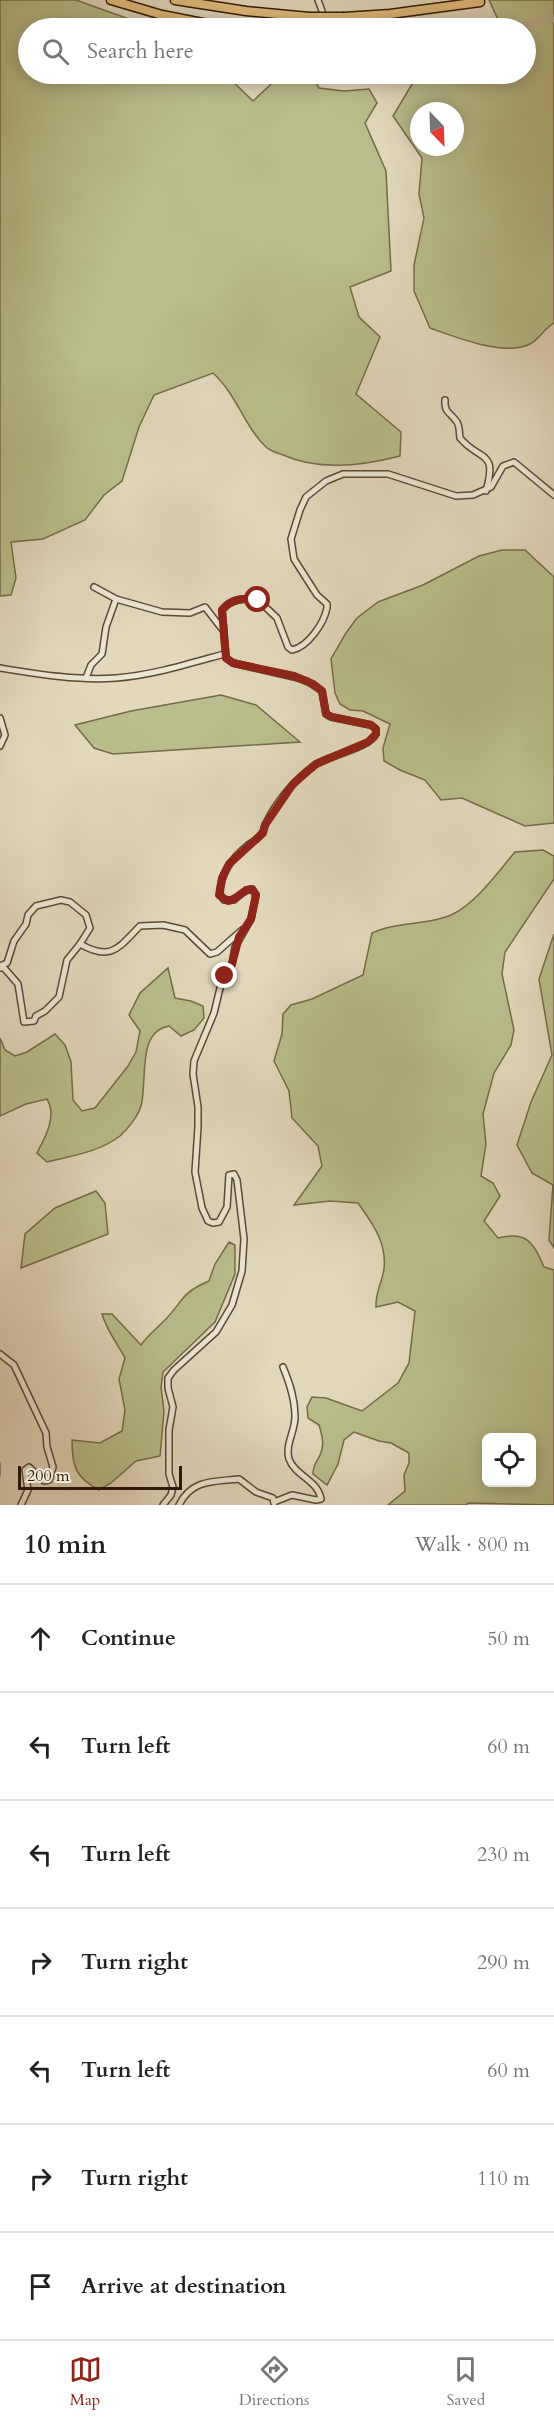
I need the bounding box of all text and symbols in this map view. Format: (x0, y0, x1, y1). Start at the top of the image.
search box (18, 18, 536, 84)
icon: search (39, 35, 72, 68)
text: Search here (87, 36, 194, 66)
north arrow (410, 102, 464, 156)
route start (244, 586, 270, 612)
route end (211, 962, 237, 988)
map controls (482, 1433, 536, 1487)
button: locate (482, 1433, 536, 1487)
scale bar (18, 1463, 182, 1490)
text: 200 m (27, 1465, 69, 1487)
text: 10 min (24, 1527, 107, 1562)
text: Walk · 800 m (415, 1531, 530, 1558)
icon: ahead (24, 1622, 57, 1655)
text: Continue (81, 1623, 176, 1653)
text: 50 m (487, 1625, 530, 1652)
icon: left (24, 1730, 57, 1763)
text: Turn left (81, 1731, 170, 1761)
text: 60 m (487, 1733, 530, 1760)
icon: left (24, 1838, 57, 1871)
text: Turn left (81, 1839, 170, 1869)
text: 230 m (477, 1841, 530, 1868)
icon: right (24, 1946, 57, 1979)
text: Turn right (81, 1947, 188, 1977)
text: 290 m (477, 1949, 530, 1976)
icon: left (24, 2054, 57, 2087)
text: Turn left (81, 2055, 170, 2085)
text: 60 m (487, 2057, 530, 2084)
icon: right (24, 2162, 57, 2195)
text: Turn right (81, 2163, 188, 2193)
text: 110 m (477, 2165, 530, 2192)
icon: arrive (24, 2270, 57, 2303)
text: Arrive at destination (81, 2271, 286, 2301)
tab: Map (69, 2353, 102, 2411)
tab: Directions (239, 2353, 309, 2411)
tab: Saved (447, 2353, 485, 2411)

